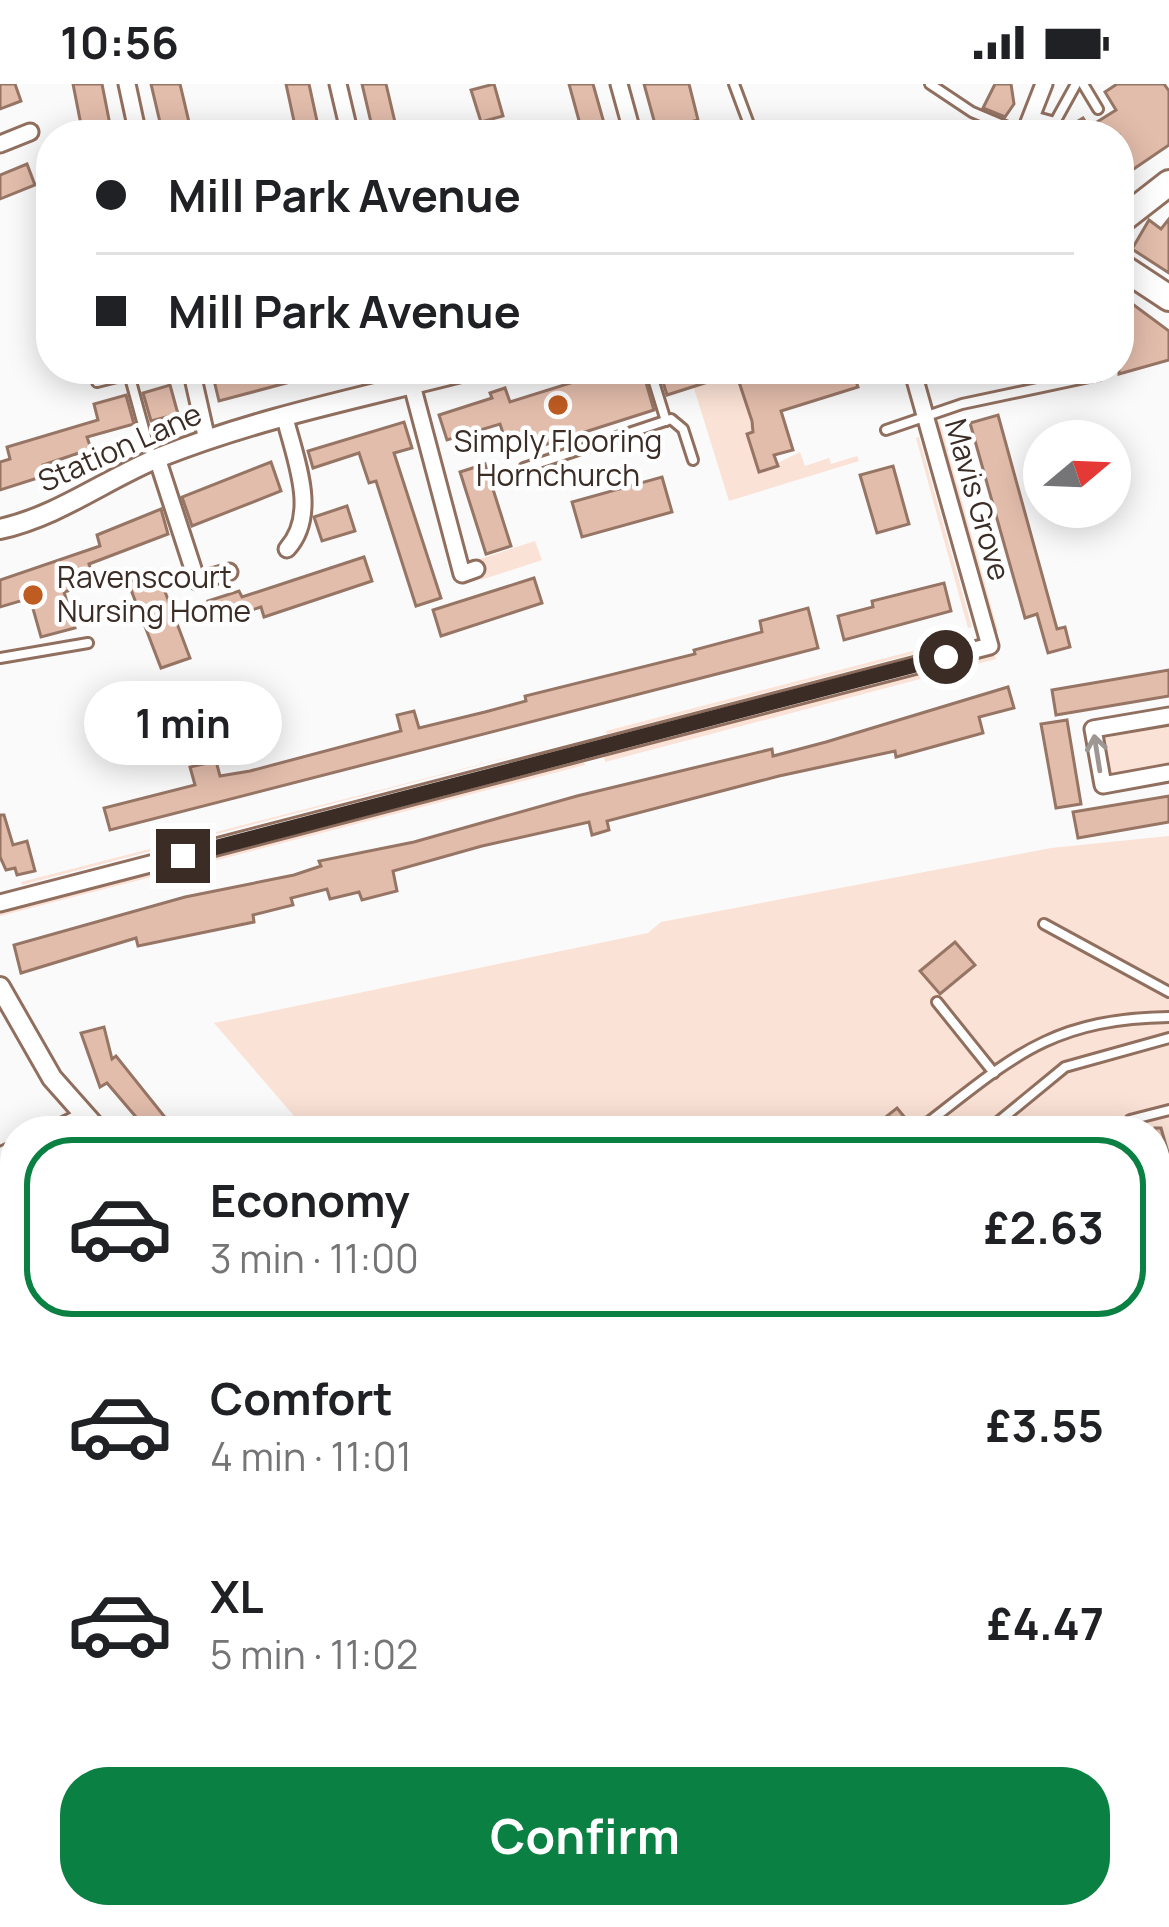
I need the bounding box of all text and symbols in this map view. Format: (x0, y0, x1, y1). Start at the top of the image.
text: 10:56 (60, 11, 179, 73)
text: Mill Park Avenue (168, 164, 521, 226)
text: Mill Park Avenue (168, 280, 521, 342)
street label: Station Lane (31, 392, 208, 501)
marker: Simply Flooring Hornchurch (545, 392, 571, 418)
street label: Mavis Grove (936, 414, 1021, 585)
place label: Simply Flooring Hornchurch (454, 420, 662, 495)
north arrow (1023, 420, 1131, 528)
map controls (1023, 420, 1131, 528)
place label: Ravenscourt Nursing Home (57, 556, 251, 631)
marker: Ravenscourt Nursing Home (20, 582, 46, 608)
route start (919, 630, 973, 684)
callout: 1 min (84, 682, 282, 766)
text: 1 min (135, 696, 231, 750)
one-way arrow (1085, 734, 1108, 773)
route end (156, 829, 210, 883)
text: Economy (210, 1169, 410, 1231)
icon: car (66, 1173, 174, 1281)
text: £2.63 (984, 1196, 1104, 1258)
text: 3 min · 11:00 (210, 1231, 419, 1285)
text: Comfort (210, 1367, 393, 1429)
icon: car (66, 1371, 174, 1479)
text: £3.55 (986, 1394, 1104, 1456)
text: 4 min · 11:01 (210, 1429, 412, 1483)
text: XL (210, 1565, 264, 1627)
icon: car (66, 1569, 174, 1677)
text: £4.47 (987, 1592, 1104, 1654)
text: 5 min · 11:02 (210, 1627, 418, 1681)
button: Confirm (60, 1767, 1110, 1905)

